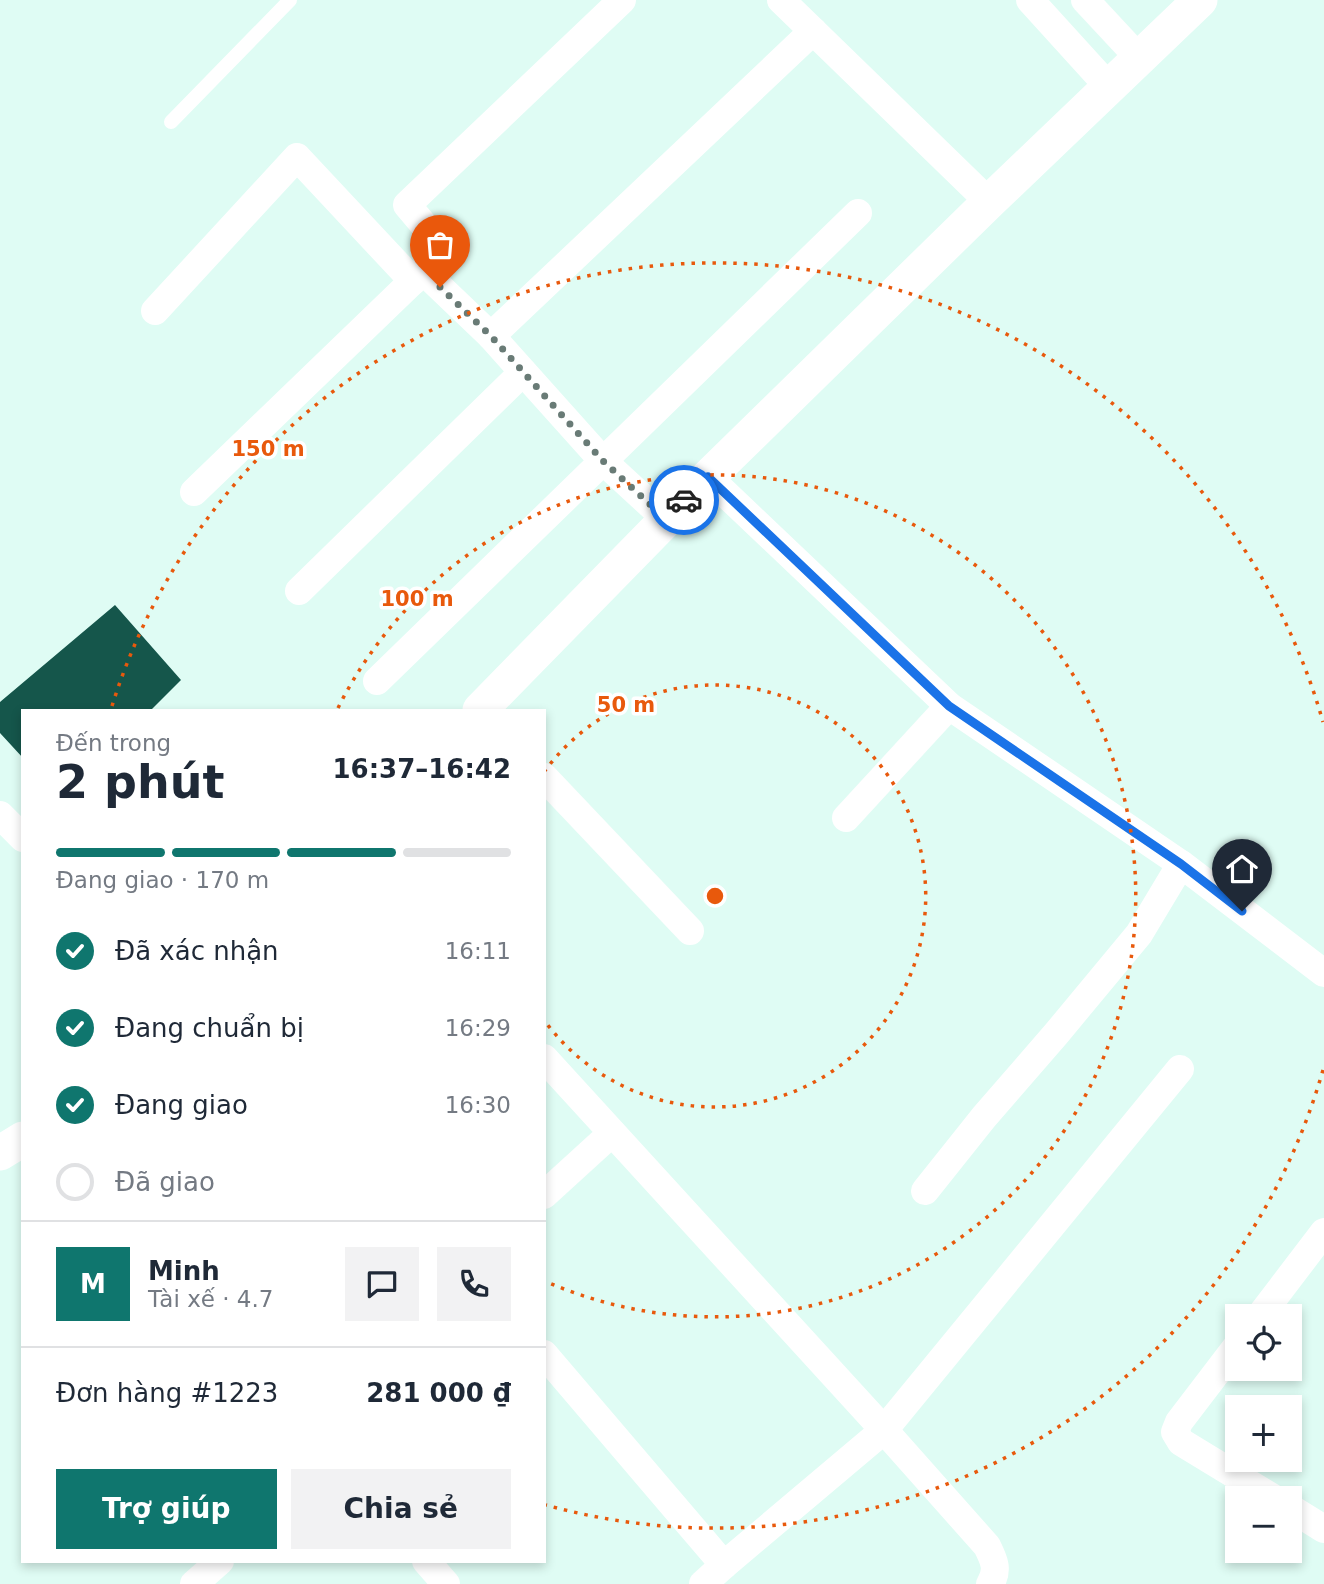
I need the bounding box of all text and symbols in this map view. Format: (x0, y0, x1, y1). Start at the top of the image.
pin (410, 215, 470, 287)
icon: bag (421, 226, 459, 264)
text: 150 m (231, 437, 305, 461)
courier (649, 465, 719, 535)
icon: car (665, 481, 703, 519)
text: 100 m (380, 587, 454, 611)
text: 50 m (597, 693, 655, 717)
text: Đến trong (56, 730, 171, 756)
text: 16:37–16:42 (332, 754, 511, 784)
text: 2 phút (56, 755, 224, 809)
pin (1212, 839, 1272, 911)
icon: home (1223, 850, 1261, 888)
text: Đang giao · 170 m (56, 867, 269, 893)
centre of rings (703, 884, 727, 908)
icon: check (56, 932, 94, 970)
text: Đã xác nhận (115, 936, 279, 966)
text: 16:11 (445, 938, 511, 964)
icon: check (56, 1009, 94, 1047)
text: Đang chuẩn bị (115, 1013, 304, 1043)
text: 16:29 (445, 1015, 511, 1041)
icon: check (56, 1086, 94, 1124)
text: Đang giao (115, 1090, 248, 1120)
text: 16:30 (445, 1092, 511, 1118)
text: Đã giao (115, 1167, 215, 1197)
button: chat (345, 1247, 419, 1321)
button: phone (437, 1247, 511, 1321)
text: Minh (148, 1256, 220, 1286)
text: M (80, 1269, 106, 1299)
text: Tài xế · 4.7 (148, 1286, 273, 1312)
map controls (1225, 1304, 1302, 1563)
button: locate (1225, 1304, 1302, 1381)
text: Đơn hàng #1223 (56, 1378, 278, 1408)
text: 281 000 ₫ (366, 1378, 511, 1408)
button: + (1225, 1395, 1302, 1472)
button: Trợ giúp (56, 1469, 277, 1549)
button: Chia sẻ (291, 1469, 511, 1549)
button: − (1225, 1486, 1302, 1563)

